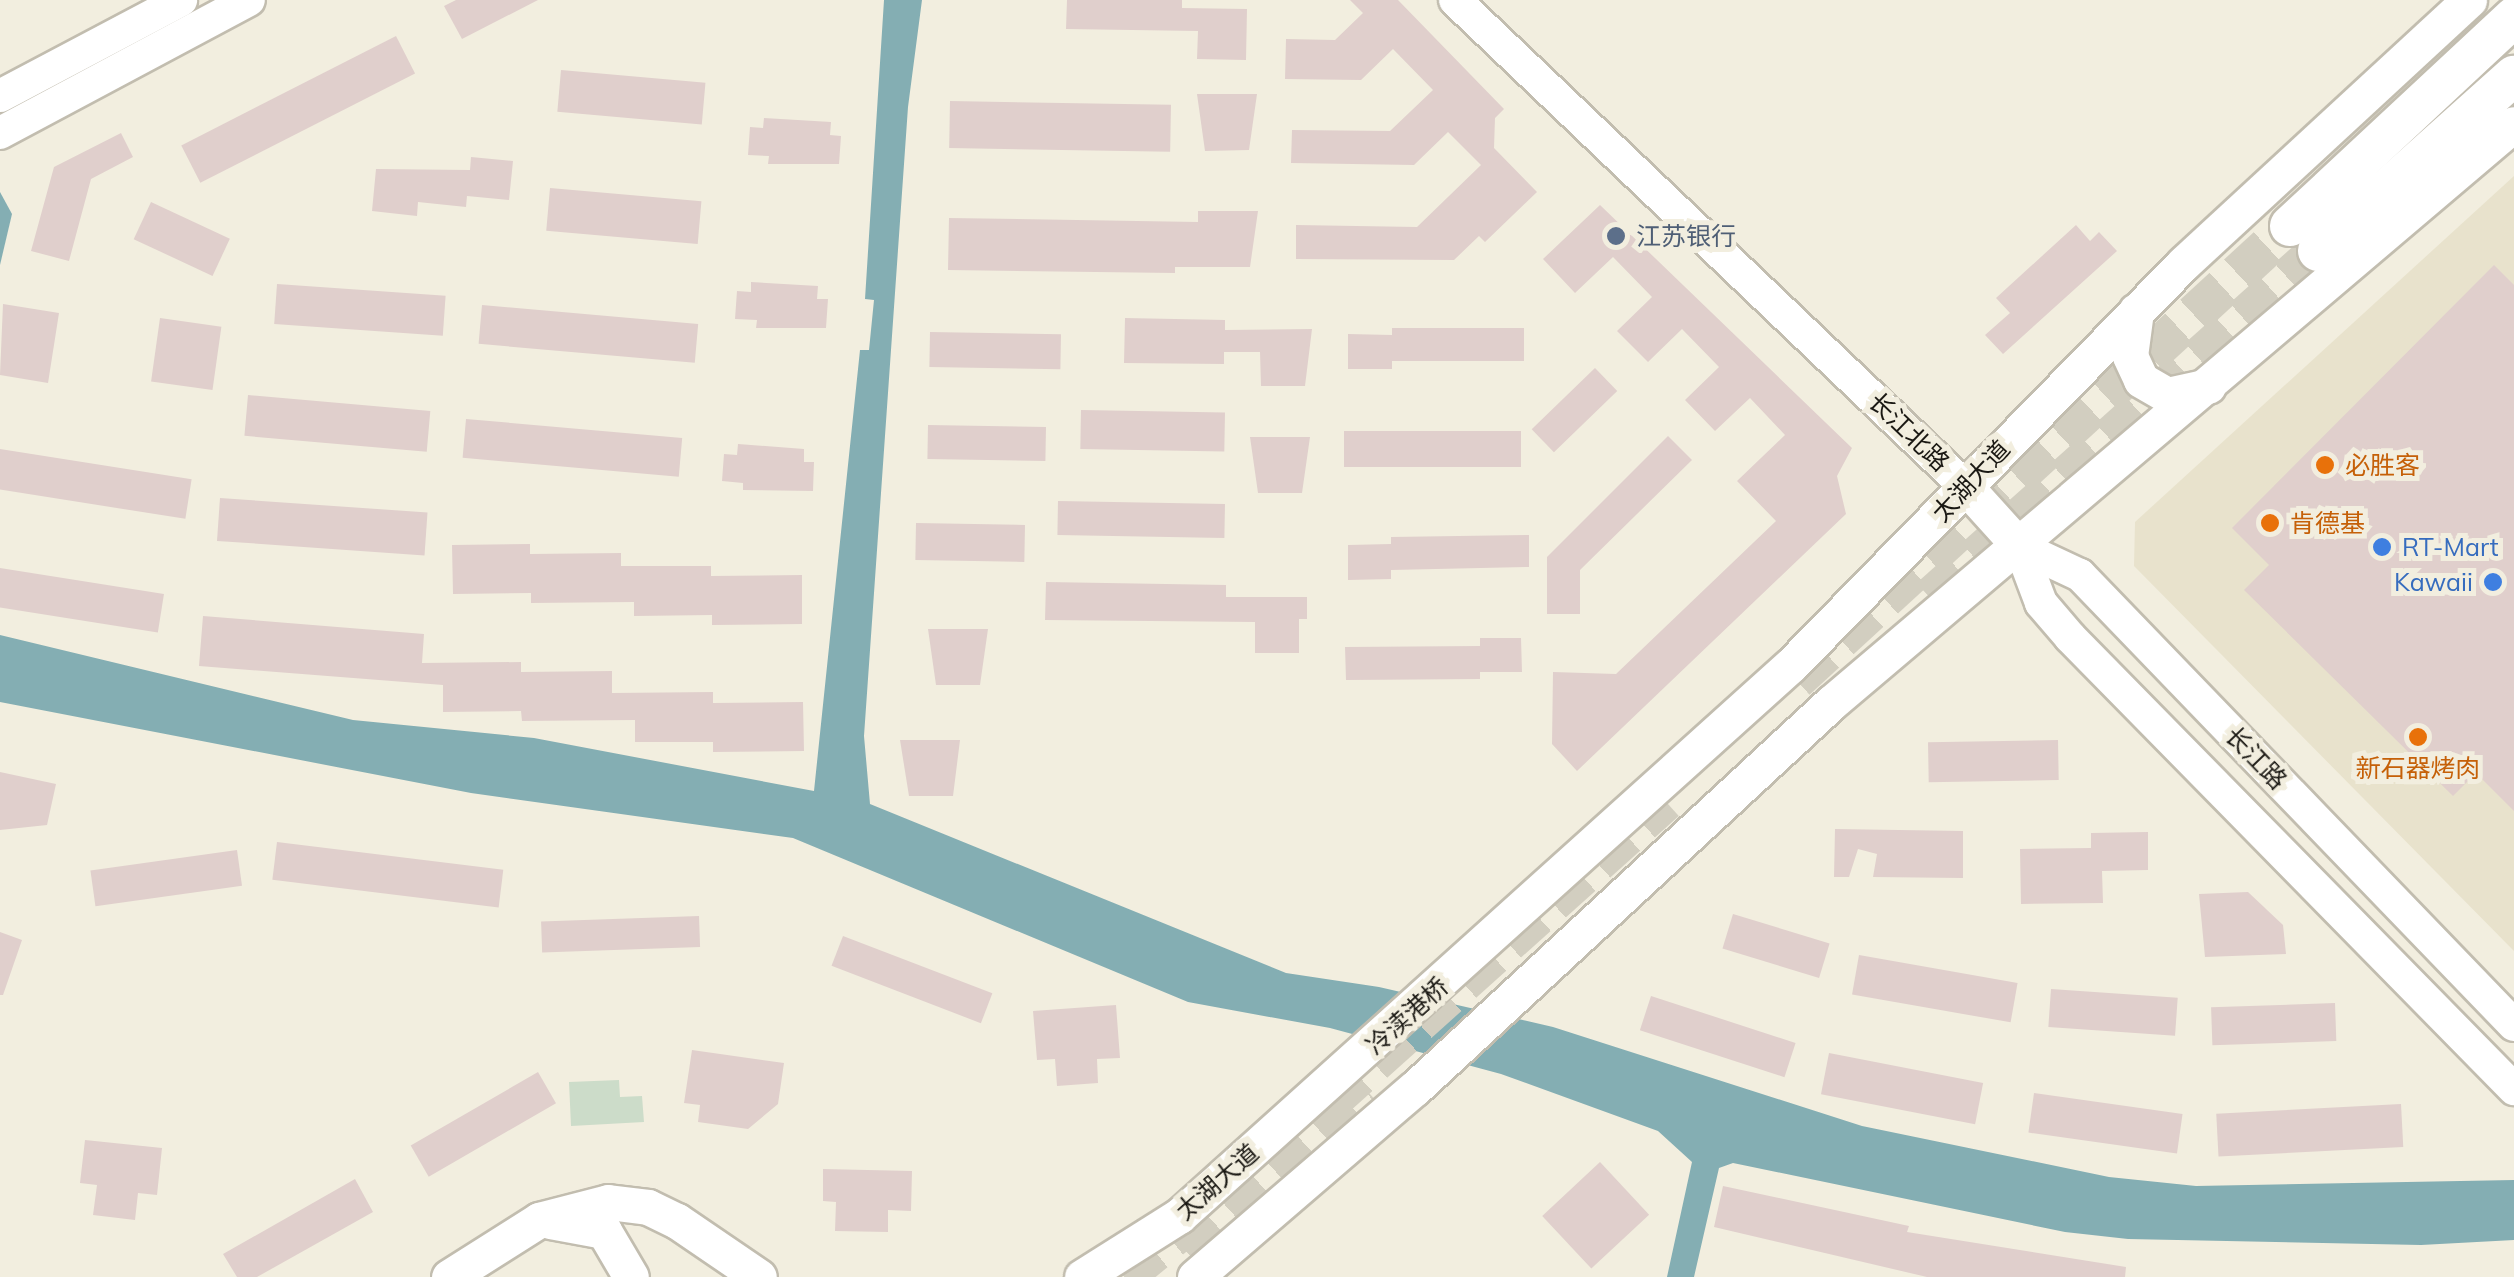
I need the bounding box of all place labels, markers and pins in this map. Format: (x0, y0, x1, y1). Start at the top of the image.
place label: 江苏银行 (1636, 221, 1736, 251)
marker: 江苏银行 (1605, 225, 1627, 247)
place label: 必胜客 (2345, 450, 2420, 480)
marker: 必胜客 (2314, 454, 2336, 476)
place label: 肯德基 (2290, 508, 2365, 538)
marker: 肯德基 (2259, 512, 2281, 534)
place label: RT-Mart (2402, 532, 2498, 562)
marker: RT-Mart (2371, 536, 2393, 558)
place label: Kawaii (2394, 567, 2473, 597)
marker: Kawaii (2482, 571, 2504, 593)
marker: 新石器烤肉 (2407, 726, 2429, 748)
place label: 新石器烤肉 (2356, 753, 2480, 783)

